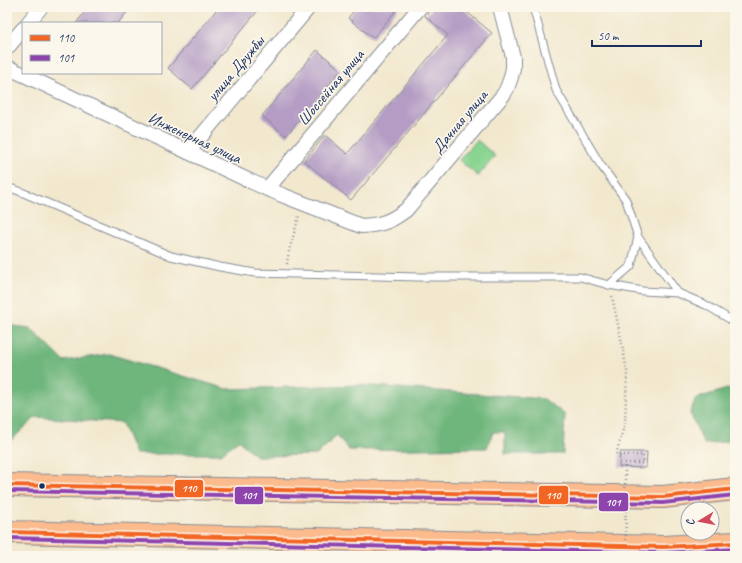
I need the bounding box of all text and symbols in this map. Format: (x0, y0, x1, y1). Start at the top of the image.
legend (22, 22, 162, 74)
scale bar (592, 22, 701, 48)
text: 50 m (598, 28, 620, 44)
text: 110 (58, 30, 76, 46)
street label: улица Дружбы (202, 31, 270, 106)
street label: Шоссейная улица (293, 44, 369, 130)
text: 101 (58, 50, 75, 66)
street label: Дачная улица (428, 85, 493, 157)
street label: Инженерная улица (145, 108, 245, 169)
line badge: 110 (174, 479, 204, 498)
unlabelled marker (37, 481, 47, 491)
text: 110 (182, 481, 197, 495)
line badge: 110 (538, 485, 569, 505)
line badge: 101 (234, 486, 264, 505)
text: 101 (242, 488, 257, 502)
text: 110 (546, 488, 561, 502)
line badge: 101 (598, 492, 629, 512)
text: 101 (606, 495, 621, 509)
north arrow (680, 501, 720, 541)
text: С (683, 517, 698, 527)

